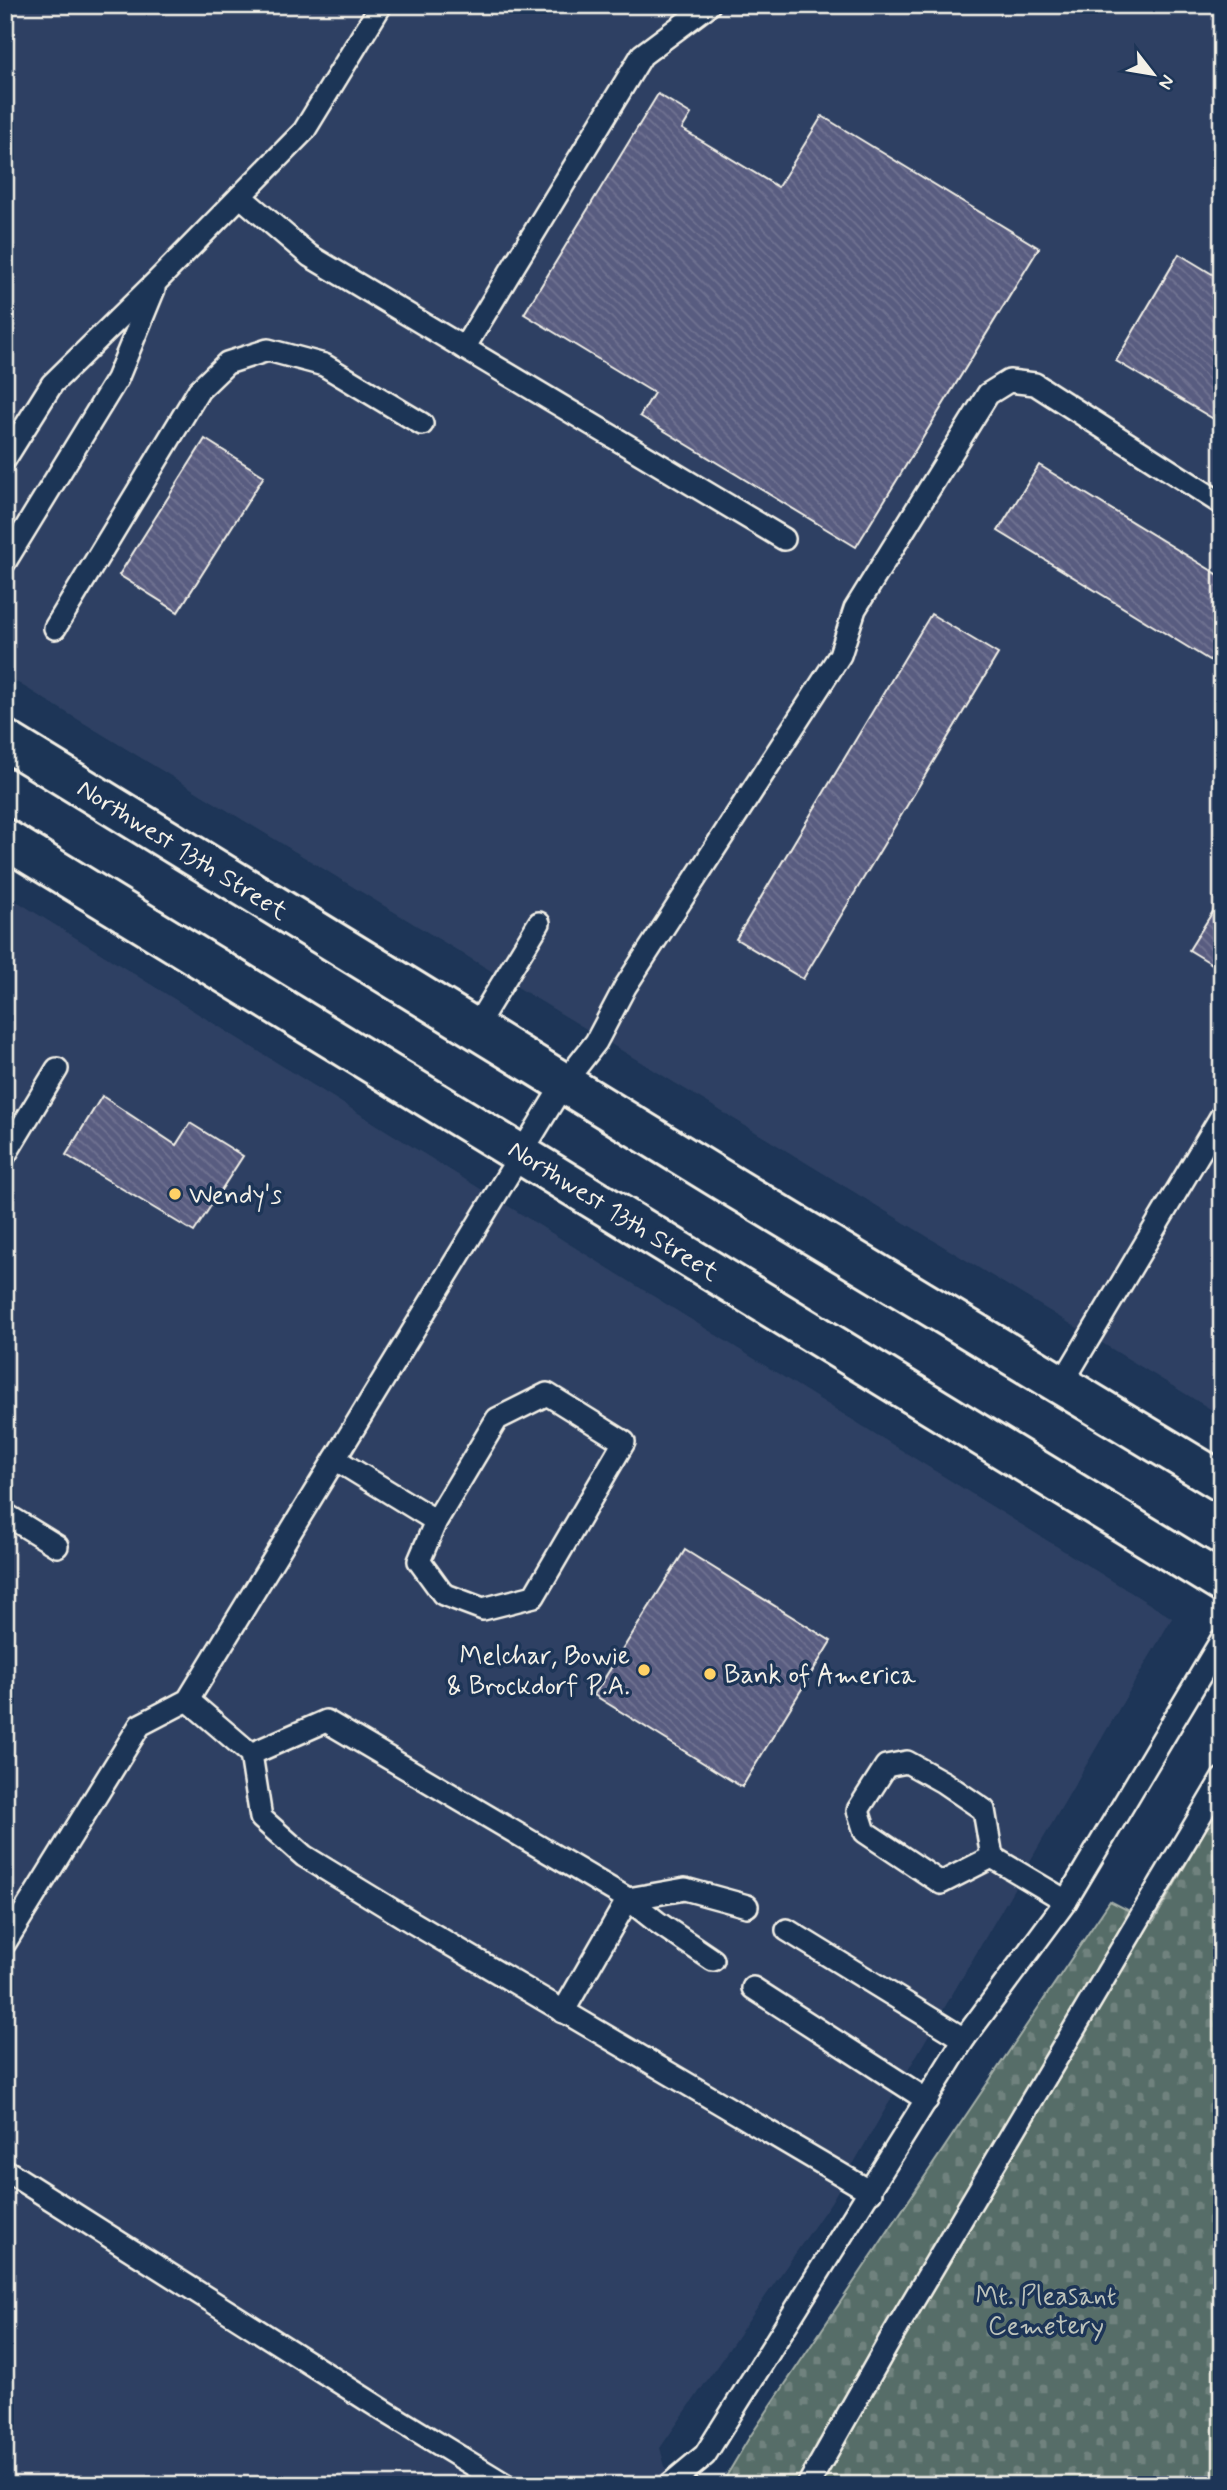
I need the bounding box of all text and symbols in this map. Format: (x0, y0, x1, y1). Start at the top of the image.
north arrow (1118, 38, 1188, 108)
text: N (1152, 70, 1180, 94)
street label: Northwest 13th Street (70, 772, 294, 929)
street label: Northwest 13th Street (501, 1133, 725, 1290)
place label: Wendy's (189, 1179, 282, 1213)
marker: Wendy's (167, 1186, 183, 1202)
place label: Melchar, Bowie & Brockdorf P.A. (447, 1640, 630, 1704)
place label: Bank of America (724, 1659, 916, 1693)
marker: Melchar, Bowie & Brockdorf P.A. (636, 1662, 652, 1678)
marker: Bank of America (702, 1666, 718, 1682)
park label: Mt. Pleasant Cemetery (976, 2280, 1116, 2344)

